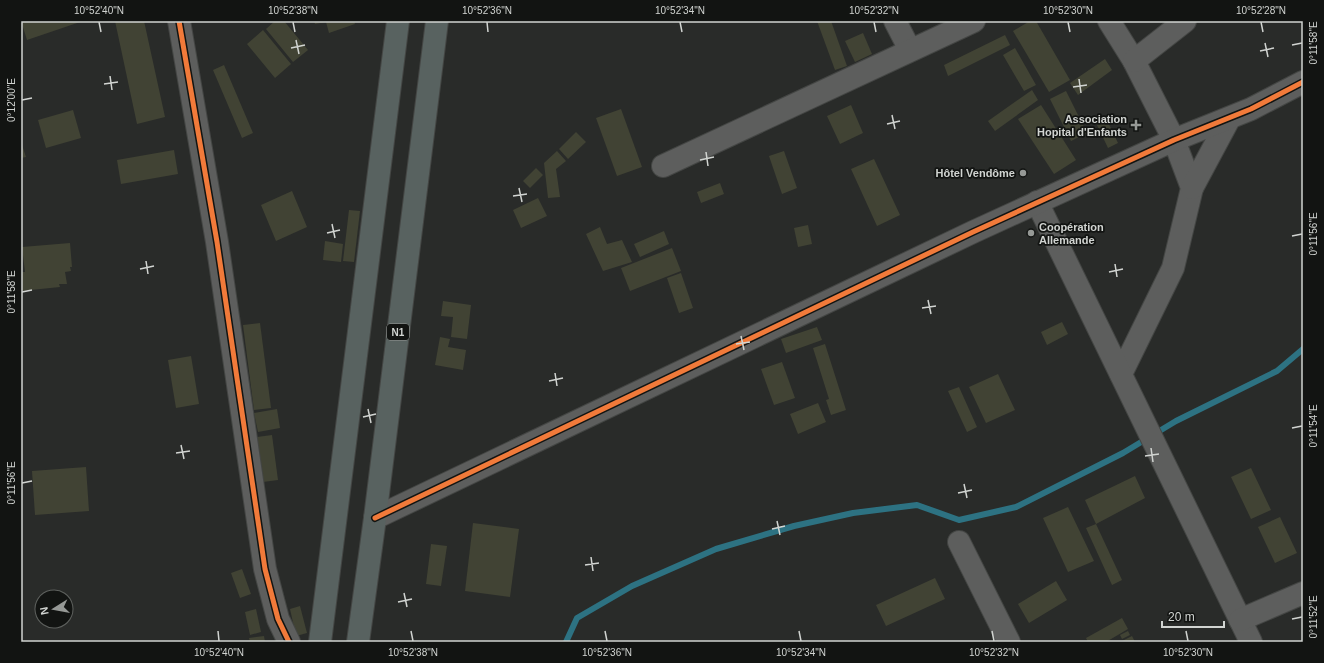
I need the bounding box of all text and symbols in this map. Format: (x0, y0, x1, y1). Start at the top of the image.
text: 10°52'40"N (74, 5, 124, 16)
text: 10°52'38"N (268, 5, 318, 16)
text: 10°52'36"N (462, 5, 512, 16)
text: 10°52'34"N (655, 5, 705, 16)
text: 10°52'32"N (849, 5, 899, 16)
text: 10°52'30"N (1043, 5, 1093, 16)
text: 10°52'28"N (1236, 5, 1286, 16)
text: 0°11'58"E (1308, 21, 1319, 65)
text: 0°12'00"E (6, 78, 17, 122)
place label: Association Hopital d'Enfants (1037, 113, 1127, 138)
marker: Association Hopital d'Enfants (1130, 119, 1142, 131)
place label: Hôtel Vendôme (936, 167, 1015, 179)
marker: Hôtel Vendôme (1018, 168, 1028, 178)
text: 0°11'56"E (1308, 212, 1319, 256)
place label: Coopération Allemande (1039, 221, 1104, 246)
marker: Coopération Allemande (1026, 228, 1036, 238)
text: 0°11'58"E (6, 270, 17, 314)
road number: N1 (387, 324, 409, 340)
text: 0°11'54"E (1308, 404, 1319, 448)
text: 0°11'56"E (6, 461, 17, 505)
north arrow (34, 589, 74, 629)
text: 0°11'52"E (1308, 595, 1319, 639)
scale bar (1162, 603, 1224, 629)
text: N (38, 606, 51, 616)
text: 20 m (1168, 610, 1195, 624)
text: 10°52'40"N (194, 647, 244, 658)
text: 10°52'38"N (388, 647, 438, 658)
text: 10°52'36"N (582, 647, 632, 658)
text: 10°52'34"N (776, 647, 826, 658)
text: 10°52'32"N (969, 647, 1019, 658)
text: 10°52'30"N (1163, 647, 1213, 658)

